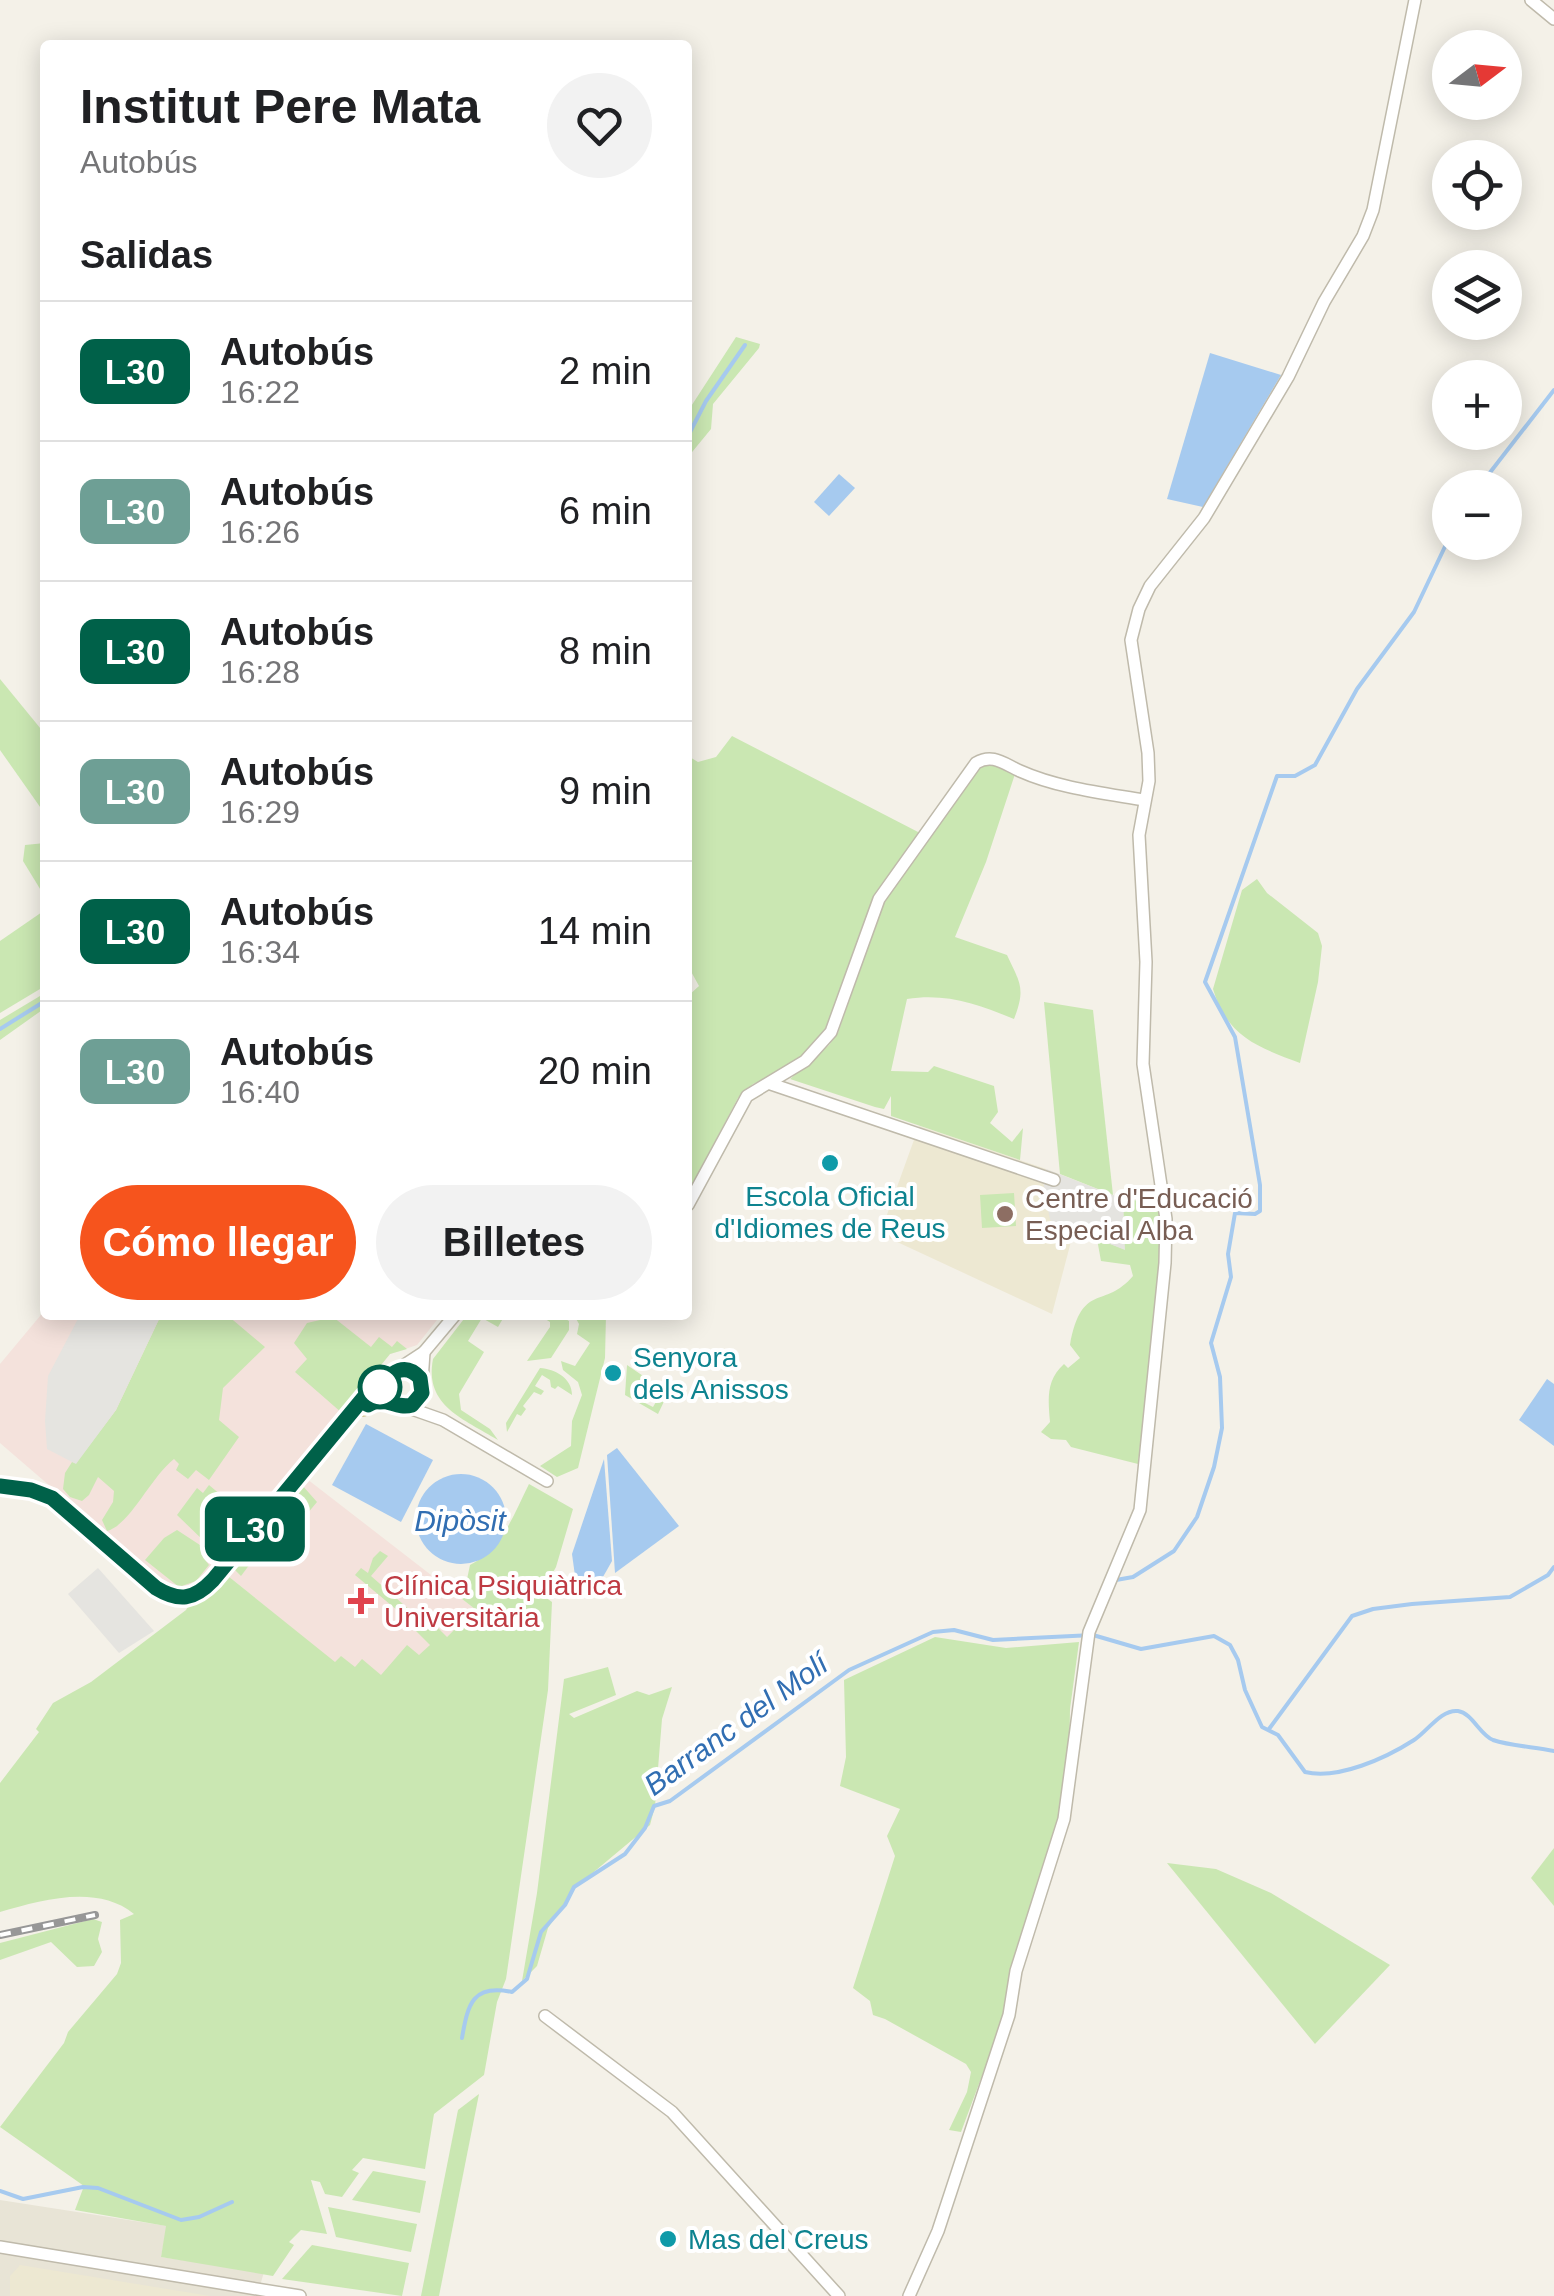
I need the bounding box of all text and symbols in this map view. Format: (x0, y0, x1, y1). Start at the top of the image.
north arrow (1432, 30, 1522, 120)
map controls (1432, 30, 1522, 560)
button: heart (547, 73, 652, 178)
text: Institut Pere Mata (80, 80, 480, 133)
button: locate (1432, 140, 1522, 230)
text: Autobús (80, 144, 197, 180)
text: Salidas (80, 234, 213, 276)
button: layers (1432, 250, 1522, 340)
text: Autobús (220, 331, 374, 373)
text: 2 min (559, 350, 652, 392)
text: L30 (105, 352, 165, 391)
button: + (1432, 360, 1522, 450)
text: 16:22 (220, 374, 300, 410)
button: − (1432, 470, 1522, 560)
text: Autobús (220, 471, 374, 513)
text: 6 min (559, 490, 652, 532)
text: L30 (105, 492, 165, 531)
text: 16:26 (220, 514, 300, 550)
text: Autobús (220, 611, 374, 653)
text: 8 min (559, 630, 652, 672)
text: L30 (105, 632, 165, 671)
text: 16:28 (220, 654, 300, 690)
text: Autobús (220, 751, 374, 793)
text: 9 min (559, 770, 652, 812)
text: L30 (105, 772, 165, 811)
text: 16:29 (220, 794, 300, 830)
text: Autobús (220, 891, 374, 933)
text: 14 min (538, 910, 652, 952)
text: L30 (105, 912, 165, 951)
text: 16:34 (220, 934, 300, 970)
text: Autobús (220, 1031, 374, 1073)
text: 20 min (538, 1050, 652, 1092)
text: L30 (105, 1052, 165, 1091)
text: 16:40 (220, 1074, 300, 1110)
marker: Escola Oficial d'Idiomes de Reus (819, 1152, 841, 1174)
place label: Escola Oficial d'Idiomes de Reus (714, 1181, 946, 1244)
place label: Centre d'Educació Especial Alba (1025, 1183, 1253, 1246)
button: Cómo llegar (80, 1185, 356, 1300)
button: Billetes (376, 1185, 652, 1300)
marker: Centre d'Educació Especial Alba (994, 1203, 1016, 1225)
place label: Senyora dels Anissos (633, 1342, 789, 1405)
marker: Senyora dels Anissos (602, 1362, 624, 1384)
unlabelled marker (359, 1366, 401, 1408)
line badge: L30 (198, 1496, 312, 1562)
water label: Dipòsit (414, 1504, 508, 1537)
text: L30 (225, 1510, 285, 1549)
place label: Clínica Psiquiàtrica Universitària (384, 1570, 623, 1633)
marker: Clínica Psiquiàtrica Universitària (348, 1588, 374, 1614)
water label: Barranc del Molí (638, 1645, 836, 1802)
place label: Mas del Creus (688, 2224, 869, 2255)
marker: Mas del Creus (657, 2228, 679, 2250)

